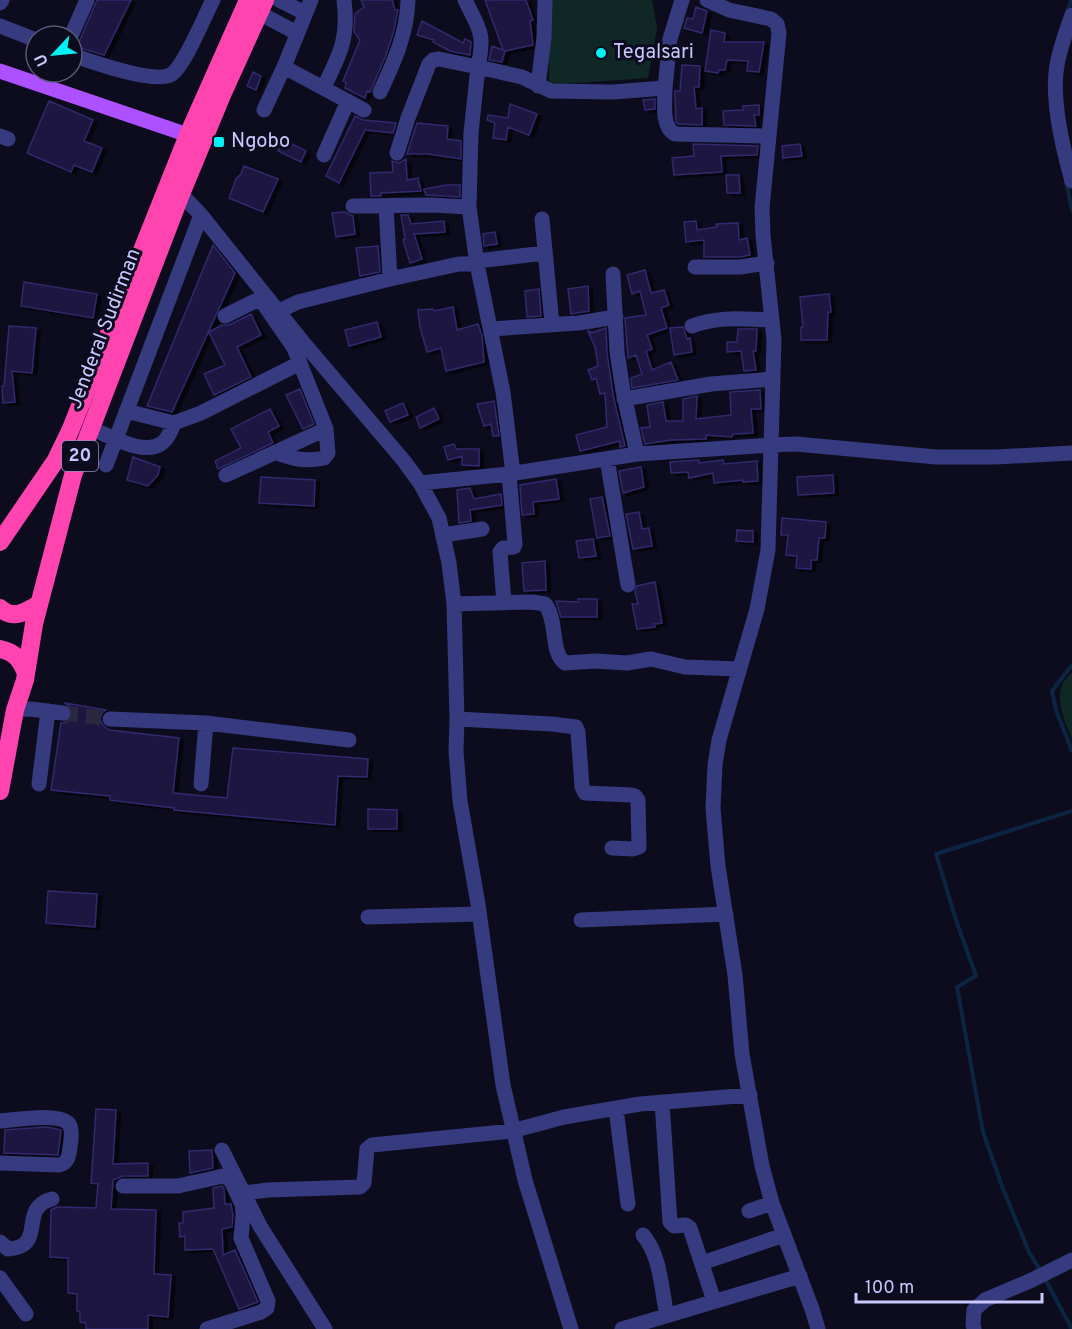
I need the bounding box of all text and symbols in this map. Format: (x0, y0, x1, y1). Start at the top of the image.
north arrow (24, 24, 84, 84)
place label: Tegalsari (613, 40, 694, 66)
marker: Tegalsari (594, 46, 608, 60)
text: U (31, 50, 54, 69)
place label: Ngobo (231, 129, 290, 155)
marker: Ngobo (212, 135, 226, 149)
street label: Jenderal Sudirman (62, 245, 148, 413)
road number: 20 (62, 441, 98, 471)
scale bar (856, 1266, 1042, 1304)
text: 100 m (865, 1277, 914, 1300)

